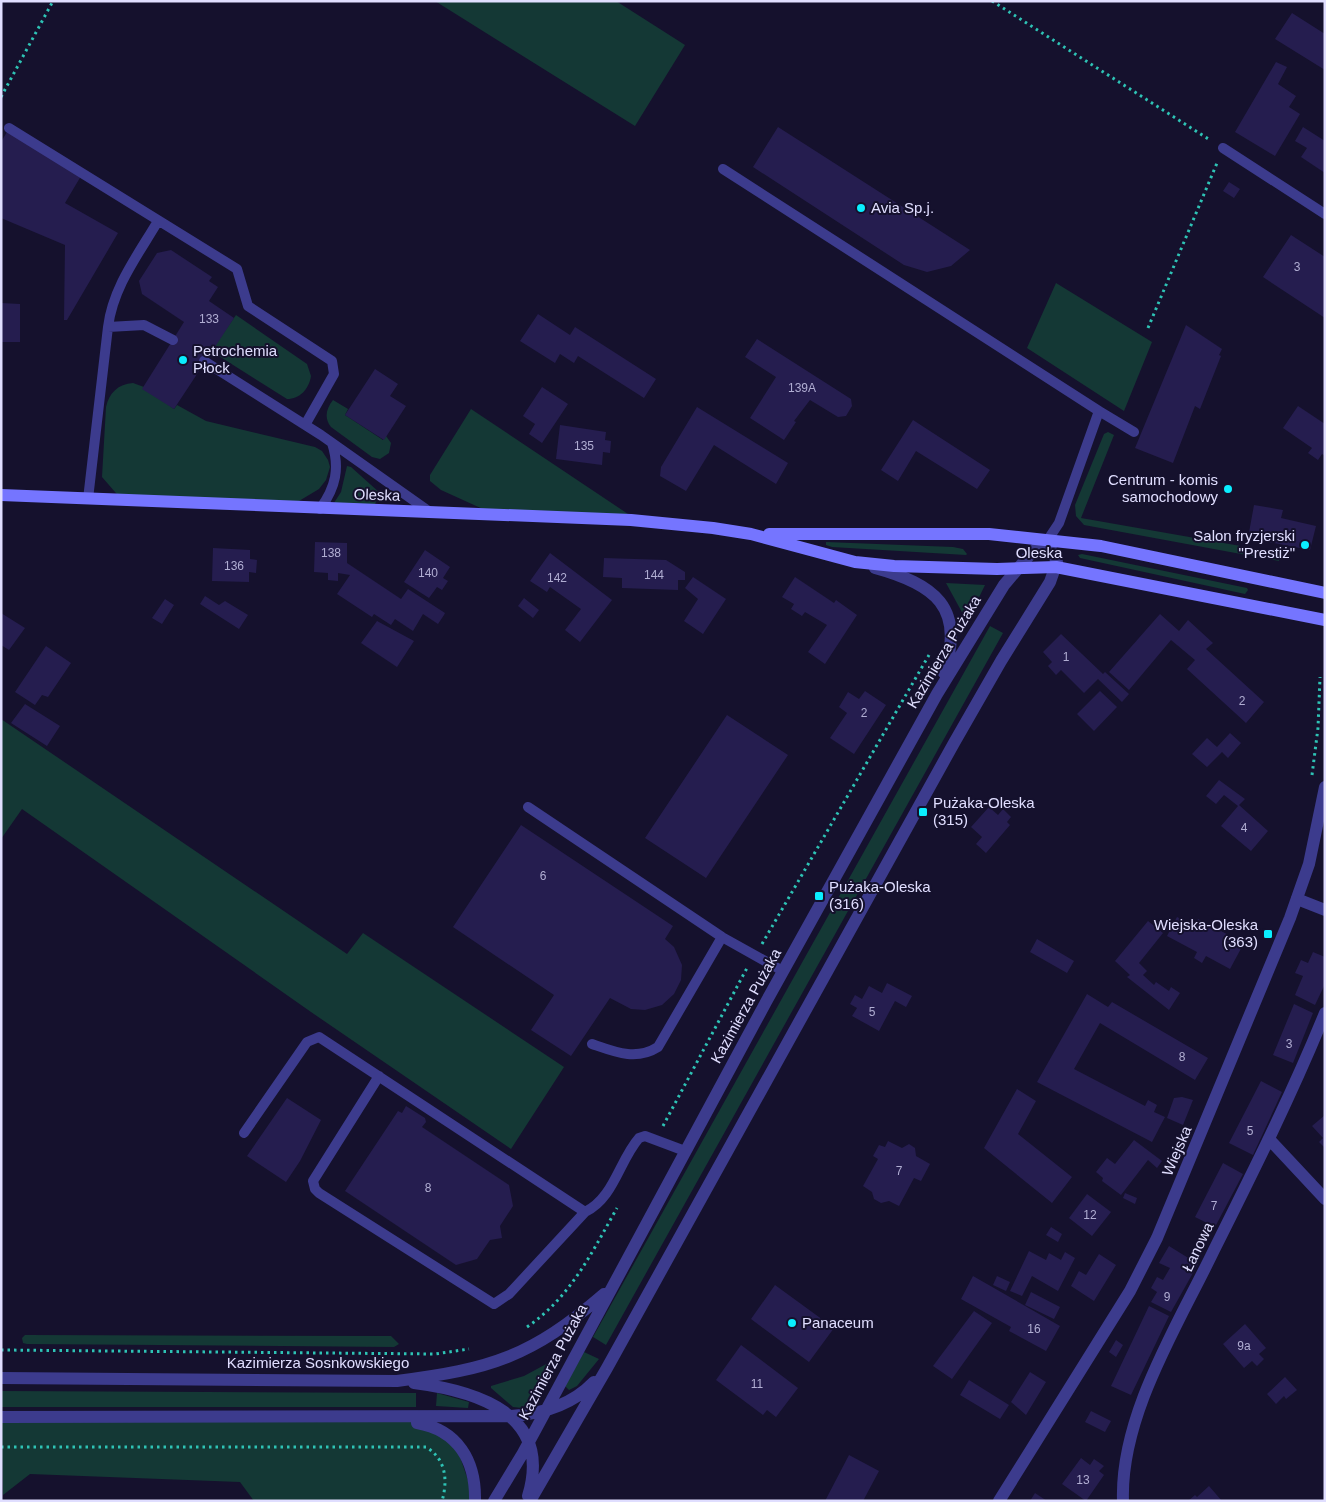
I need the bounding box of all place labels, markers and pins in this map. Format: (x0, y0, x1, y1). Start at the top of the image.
place label: Avia Sp.j. (871, 199, 934, 216)
marker: Avia Sp.j. (855, 202, 867, 214)
place label: Petrochemia Płock (193, 342, 278, 376)
marker: Petrochemia Płock (177, 354, 189, 366)
place label: Centrum - komis samochodowy (1108, 471, 1218, 505)
marker: Centrum - komis samochodowy (1222, 483, 1234, 495)
place label: Salon fryzjerski "Prestiż" (1193, 527, 1295, 561)
marker: Salon fryzjerski "Prestiż" (1299, 539, 1311, 551)
place label: Pużaka-Oleska (315) (933, 794, 1035, 828)
marker: Pużaka-Oleska (315) (917, 806, 929, 818)
place label: Pużaka-Oleska (316) (829, 878, 931, 912)
marker: Pużaka-Oleska (316) (813, 890, 825, 902)
place label: Wiejska-Oleska (363) (1154, 916, 1259, 950)
marker: Wiejska-Oleska (363) (1262, 928, 1274, 940)
place label: Panaceum (802, 1314, 874, 1331)
marker: Panaceum (786, 1317, 798, 1329)

